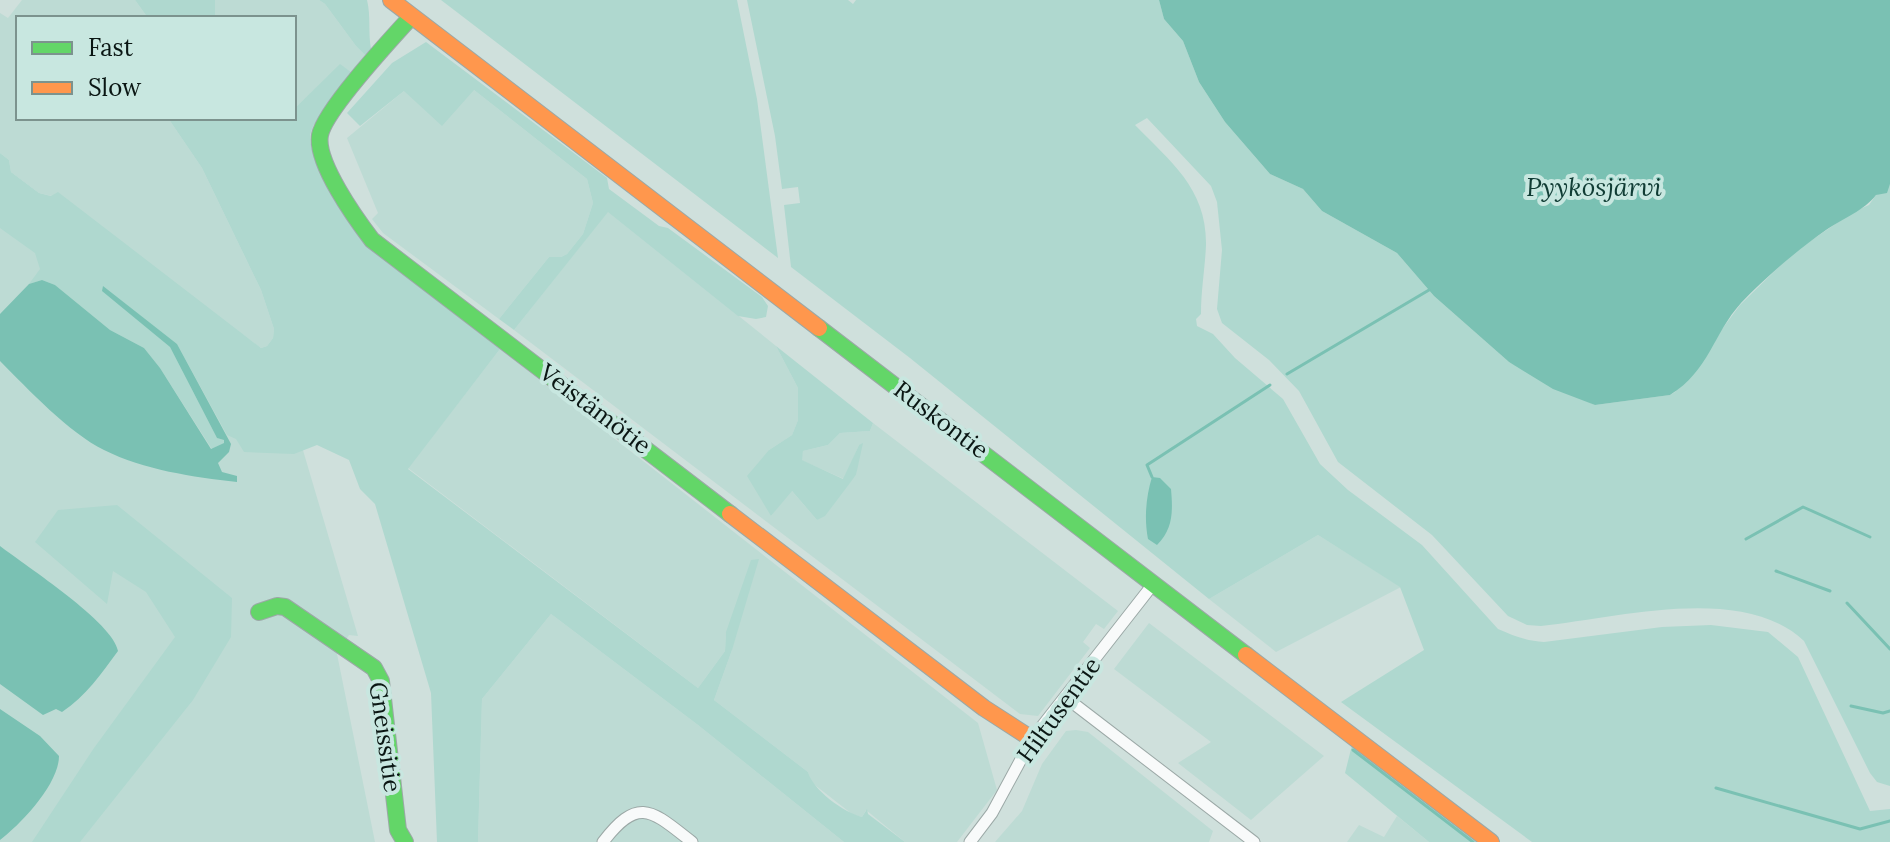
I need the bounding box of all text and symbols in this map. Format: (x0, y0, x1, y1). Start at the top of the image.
legend (16, 16, 296, 120)
text: Fast (88, 32, 134, 63)
text: Slow (88, 72, 142, 103)
water label: Pyykösjärvi (1526, 170, 1663, 203)
street label: Veistämötie (533, 356, 657, 461)
street label: Ruskontie (888, 374, 995, 465)
street label: Hiltusentie (1010, 651, 1107, 769)
street label: Gneissitie (362, 680, 409, 794)

